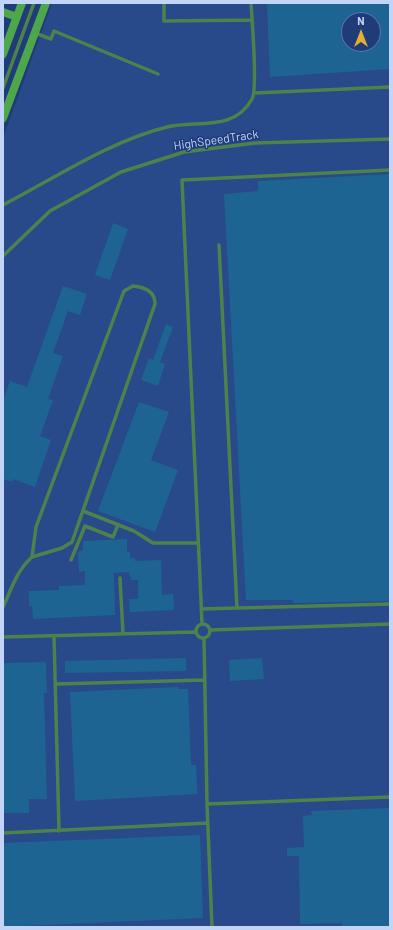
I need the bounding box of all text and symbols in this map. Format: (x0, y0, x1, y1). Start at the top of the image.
north arrow (341, 12, 381, 52)
text: N (357, 14, 365, 27)
street label: HighSpeedTrack (173, 127, 259, 153)

